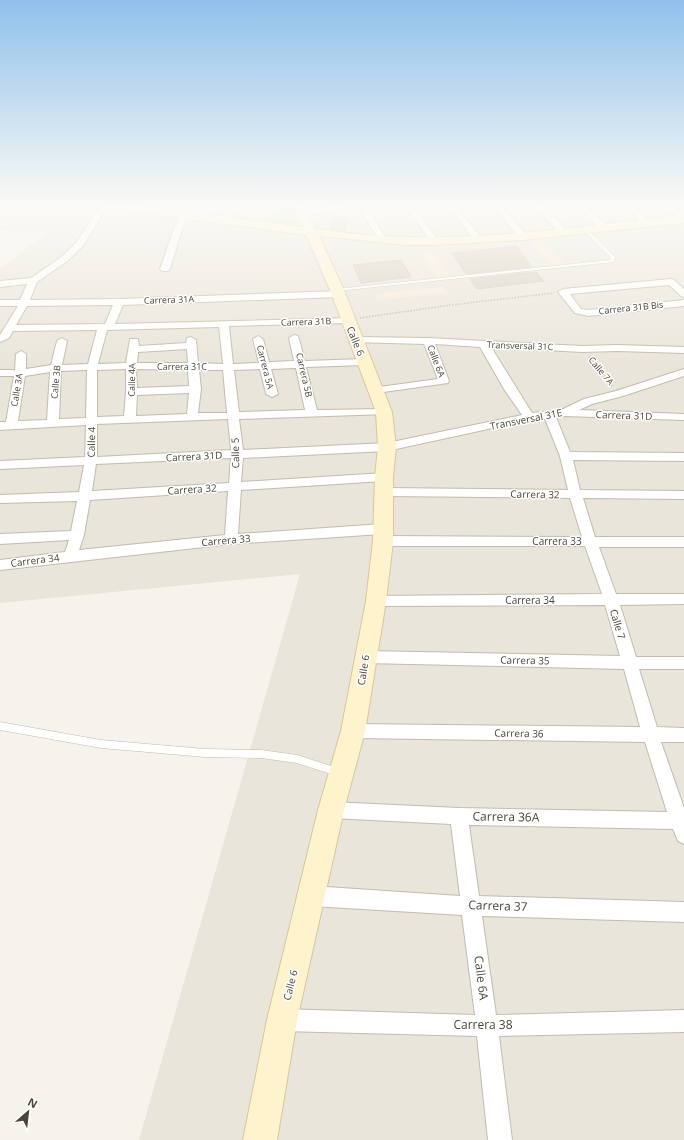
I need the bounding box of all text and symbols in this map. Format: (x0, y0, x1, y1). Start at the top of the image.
street label: Carrera 31A (144, 292, 195, 307)
street label: Carrera 31B Bis (598, 298, 664, 317)
street label: Carrera 31B (281, 314, 331, 329)
street label: Calle 6 (344, 324, 368, 358)
street label: Transversal 31C (487, 338, 554, 353)
street label: Calle 6A (424, 343, 449, 379)
street label: Carrera 5A (254, 344, 277, 391)
street label: Carrera 5B (293, 351, 316, 398)
street label: Calle 7A (586, 354, 617, 388)
street label: Carrera 31C (157, 360, 207, 373)
street label: Calle 4A (125, 363, 138, 397)
street label: Calle 3B (48, 364, 63, 399)
street label: Calle 3A (7, 372, 26, 407)
street label: Transversal 31E (489, 405, 563, 433)
street label: Carrera 31D (595, 407, 653, 423)
street label: Calle 4 (84, 426, 98, 458)
street label: Calle 5 (228, 437, 242, 469)
street label: Carrera 31D (165, 448, 223, 464)
street label: Carrera 32 (167, 480, 217, 498)
street label: Carrera 32 (510, 487, 560, 501)
street label: Carrera 33 (201, 531, 251, 549)
street label: Carrera 33 (532, 534, 582, 548)
street label: Carrera 34 (10, 550, 61, 570)
street label: Carrera 34 (505, 593, 555, 607)
street label: Calle 7 (607, 607, 629, 641)
street label: Calle 6 (354, 653, 372, 686)
street label: Carrera 35 (500, 653, 550, 667)
street label: Carrera 36 (494, 726, 544, 740)
street label: Carrera 36A (472, 807, 540, 826)
street label: Carrera 37 (468, 896, 528, 915)
street label: Calle 6A (470, 955, 493, 1002)
street label: Calle 6 (279, 968, 301, 1002)
street label: Carrera 38 (453, 1016, 513, 1033)
north arrow (8, 1092, 48, 1132)
text: N (25, 1094, 40, 1111)

